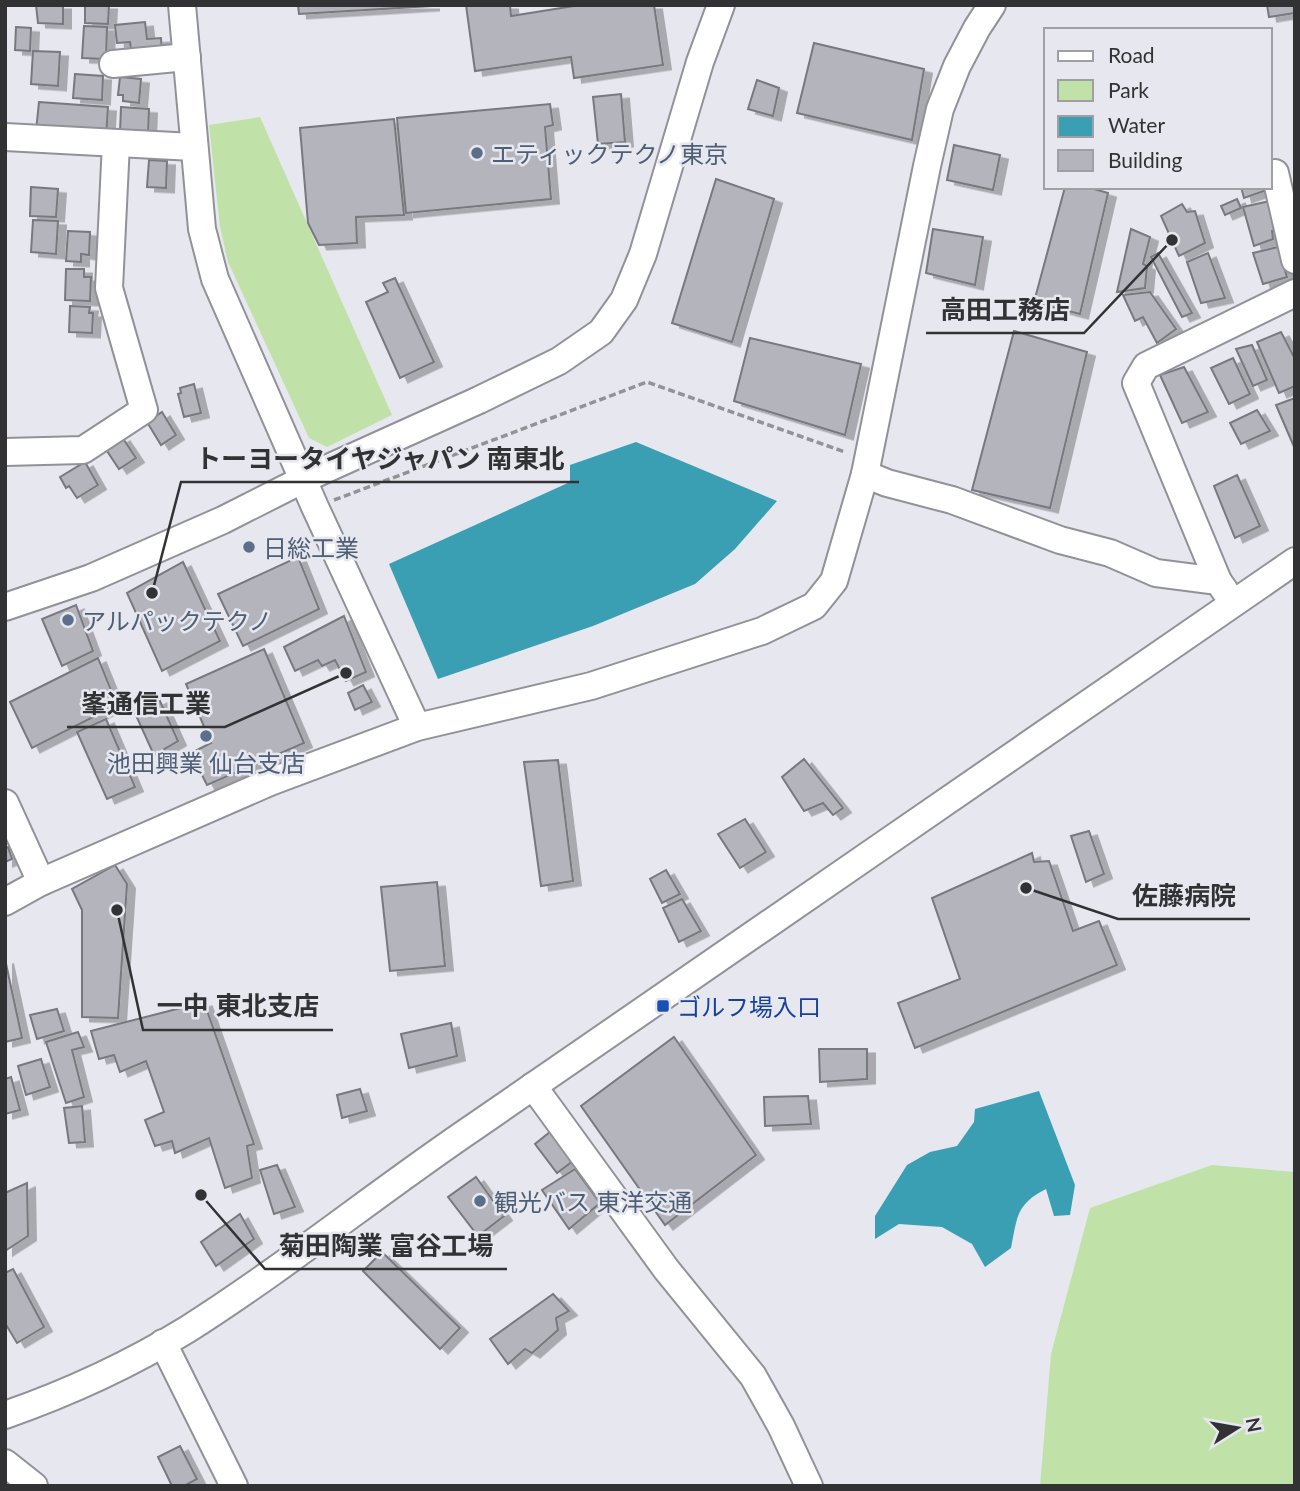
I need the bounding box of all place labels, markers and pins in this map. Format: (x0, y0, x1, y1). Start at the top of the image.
place label: エティックテクノ東京 (491, 139, 728, 168)
marker: エティックテクノ東京 (469, 145, 485, 161)
callout: 高田工務店 (926, 286, 1084, 333)
callout: トーヨータイヤジャパン 南東北 (181, 435, 579, 482)
place label: 日総工業 (263, 533, 359, 562)
marker: 日総工業 (241, 539, 257, 555)
place label: アルパックテクノ (82, 606, 272, 635)
marker: アルパックテクノ (60, 612, 76, 628)
callout: 峯通信工業 (67, 680, 225, 727)
marker: 池田興業 仙台支店 (198, 728, 214, 744)
place label: 池田興業 仙台支店 (107, 748, 305, 777)
callout: 佐藤病院 (1118, 872, 1250, 919)
callout: 一中 東北支店 (143, 983, 333, 1030)
place label: ゴルフ場入口 (677, 992, 821, 1021)
marker: ゴルフ場入口 (655, 998, 671, 1014)
place label: 観光バス 東洋交通 (494, 1187, 692, 1216)
marker: 観光バス 東洋交通 (472, 1193, 488, 1209)
callout: 菊田陶業 富谷工場 (265, 1222, 507, 1269)

